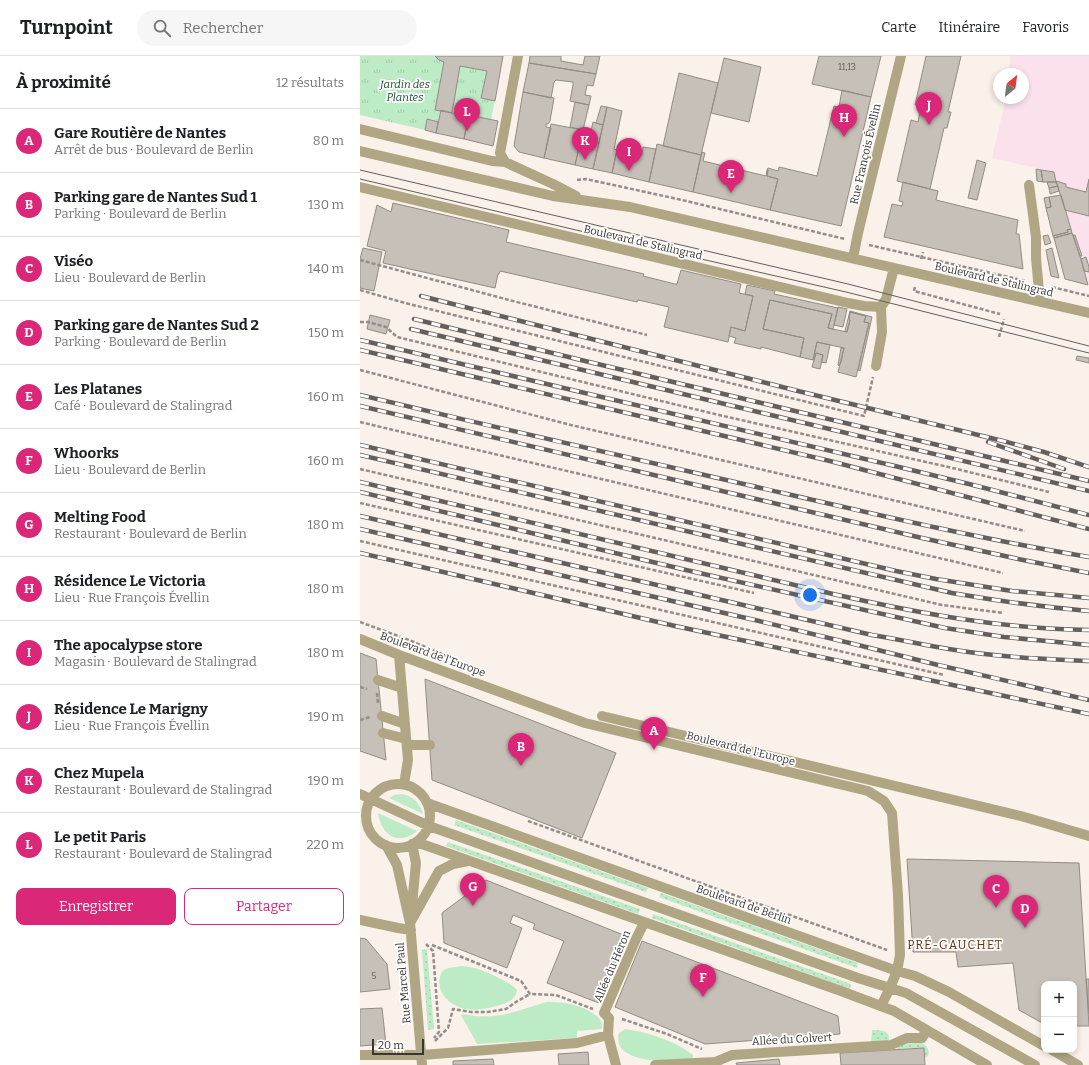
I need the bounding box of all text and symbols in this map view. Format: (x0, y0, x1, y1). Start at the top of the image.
search box (137, 10, 417, 46)
text: Turnpoint (20, 16, 113, 39)
icon: search (151, 17, 173, 39)
text: Rechercher (183, 19, 263, 37)
text: Carte (881, 19, 916, 36)
text: Itinéraire (938, 19, 1000, 36)
text: Favoris (1022, 19, 1069, 36)
house number: 11,13 (838, 62, 856, 72)
north arrow (993, 68, 1029, 104)
text: À proximité (16, 72, 111, 93)
text: 12 résultats (276, 75, 344, 90)
park label: Jardin des Plantes (379, 78, 430, 104)
pin: J (916, 92, 942, 125)
pin: L (454, 98, 480, 131)
street label: Rue François Évellin (847, 102, 883, 206)
pin: H (831, 104, 857, 137)
text: Gare Routière de Nantes (54, 124, 226, 142)
pin: K (572, 127, 598, 160)
text: A (24, 133, 34, 148)
text: 80 m (313, 133, 344, 148)
pin: I (616, 138, 642, 171)
text: Arrêt de bus · Boulevard de Berlin (54, 142, 254, 157)
pin: E (718, 160, 744, 193)
text: Parking gare de Nantes Sud 1 (54, 188, 257, 206)
text: B (25, 197, 33, 212)
text: 130 m (308, 197, 344, 212)
text: Parking · Boulevard de Berlin (54, 206, 226, 221)
street label: Boulevard de Stalingrad (582, 222, 704, 263)
text: Viséo (54, 252, 93, 270)
street label: Boulevard de Stalingrad (933, 259, 1055, 300)
text: C (25, 261, 33, 276)
text: 140 m (308, 261, 344, 276)
text: Lieu · Boulevard de Berlin (54, 270, 206, 285)
text: Parking gare de Nantes Sud 2 (54, 316, 259, 334)
text: D (24, 325, 34, 340)
text: 150 m (308, 325, 344, 340)
text: Parking · Boulevard de Berlin (54, 334, 226, 349)
text: Les Platanes (54, 380, 142, 398)
text: E (25, 389, 33, 404)
text: 160 m (308, 389, 344, 404)
text: Café · Boulevard de Stalingrad (54, 398, 232, 413)
text: Whoorks (54, 444, 119, 462)
text: F (25, 453, 33, 468)
text: 160 m (308, 453, 344, 468)
text: Lieu · Boulevard de Berlin (54, 462, 206, 477)
text: Melting Food (54, 508, 146, 526)
text: G (24, 517, 34, 532)
text: 180 m (308, 517, 344, 532)
text: Restaurant · Boulevard de Berlin (54, 526, 247, 541)
text: Résidence Le Victoria (54, 572, 206, 590)
text: H (24, 581, 34, 596)
text: 180 m (308, 581, 344, 596)
your location (800, 585, 820, 605)
text: Lieu · Rue François Évellin (54, 590, 209, 605)
street label: Boulevard de l'Europe (378, 629, 487, 680)
text: The apocalypse store (54, 636, 203, 654)
text: I (27, 645, 31, 660)
text: 180 m (308, 645, 344, 660)
text: Magasin · Boulevard de Stalingrad (54, 654, 257, 669)
text: Résidence Le Marigny (54, 700, 208, 718)
text: J (27, 709, 31, 724)
text: 190 m (308, 709, 344, 724)
pin: A (641, 717, 667, 750)
text: Lieu · Rue François Évellin (54, 718, 209, 733)
street label: Boulevard de l'Europe (685, 729, 796, 768)
pin: B (508, 733, 534, 766)
text: Chez Mupela (54, 764, 144, 782)
text: K (24, 773, 34, 788)
text: 190 m (308, 773, 344, 788)
text: Restaurant · Boulevard de Stalingrad (54, 782, 272, 797)
text: Le petit Paris (54, 828, 146, 846)
text: L (25, 837, 33, 852)
text: 220 m (307, 837, 344, 852)
text: Restaurant · Boulevard de Stalingrad (54, 846, 272, 861)
pin: G (460, 873, 486, 906)
pin: C (983, 875, 1009, 908)
street label: Boulevard de Berlin (695, 882, 793, 927)
button: Enregistrer (16, 888, 176, 925)
button: Partager (184, 888, 344, 925)
pin: D (1012, 895, 1038, 928)
street label: Allée du Héron (592, 929, 633, 1004)
district label: PRÉ-GAUCHET (907, 937, 1003, 952)
street label: Rue Marcel Paul (393, 942, 414, 1024)
pin: F (690, 964, 716, 997)
house number: 5 (372, 971, 377, 981)
map controls (1041, 981, 1077, 1053)
button: + (1041, 981, 1077, 1017)
button: − (1041, 1017, 1077, 1053)
street label: Allée du Colvert (752, 1031, 832, 1048)
scale bar (372, 1037, 424, 1056)
text: 20 m (378, 1039, 404, 1052)

